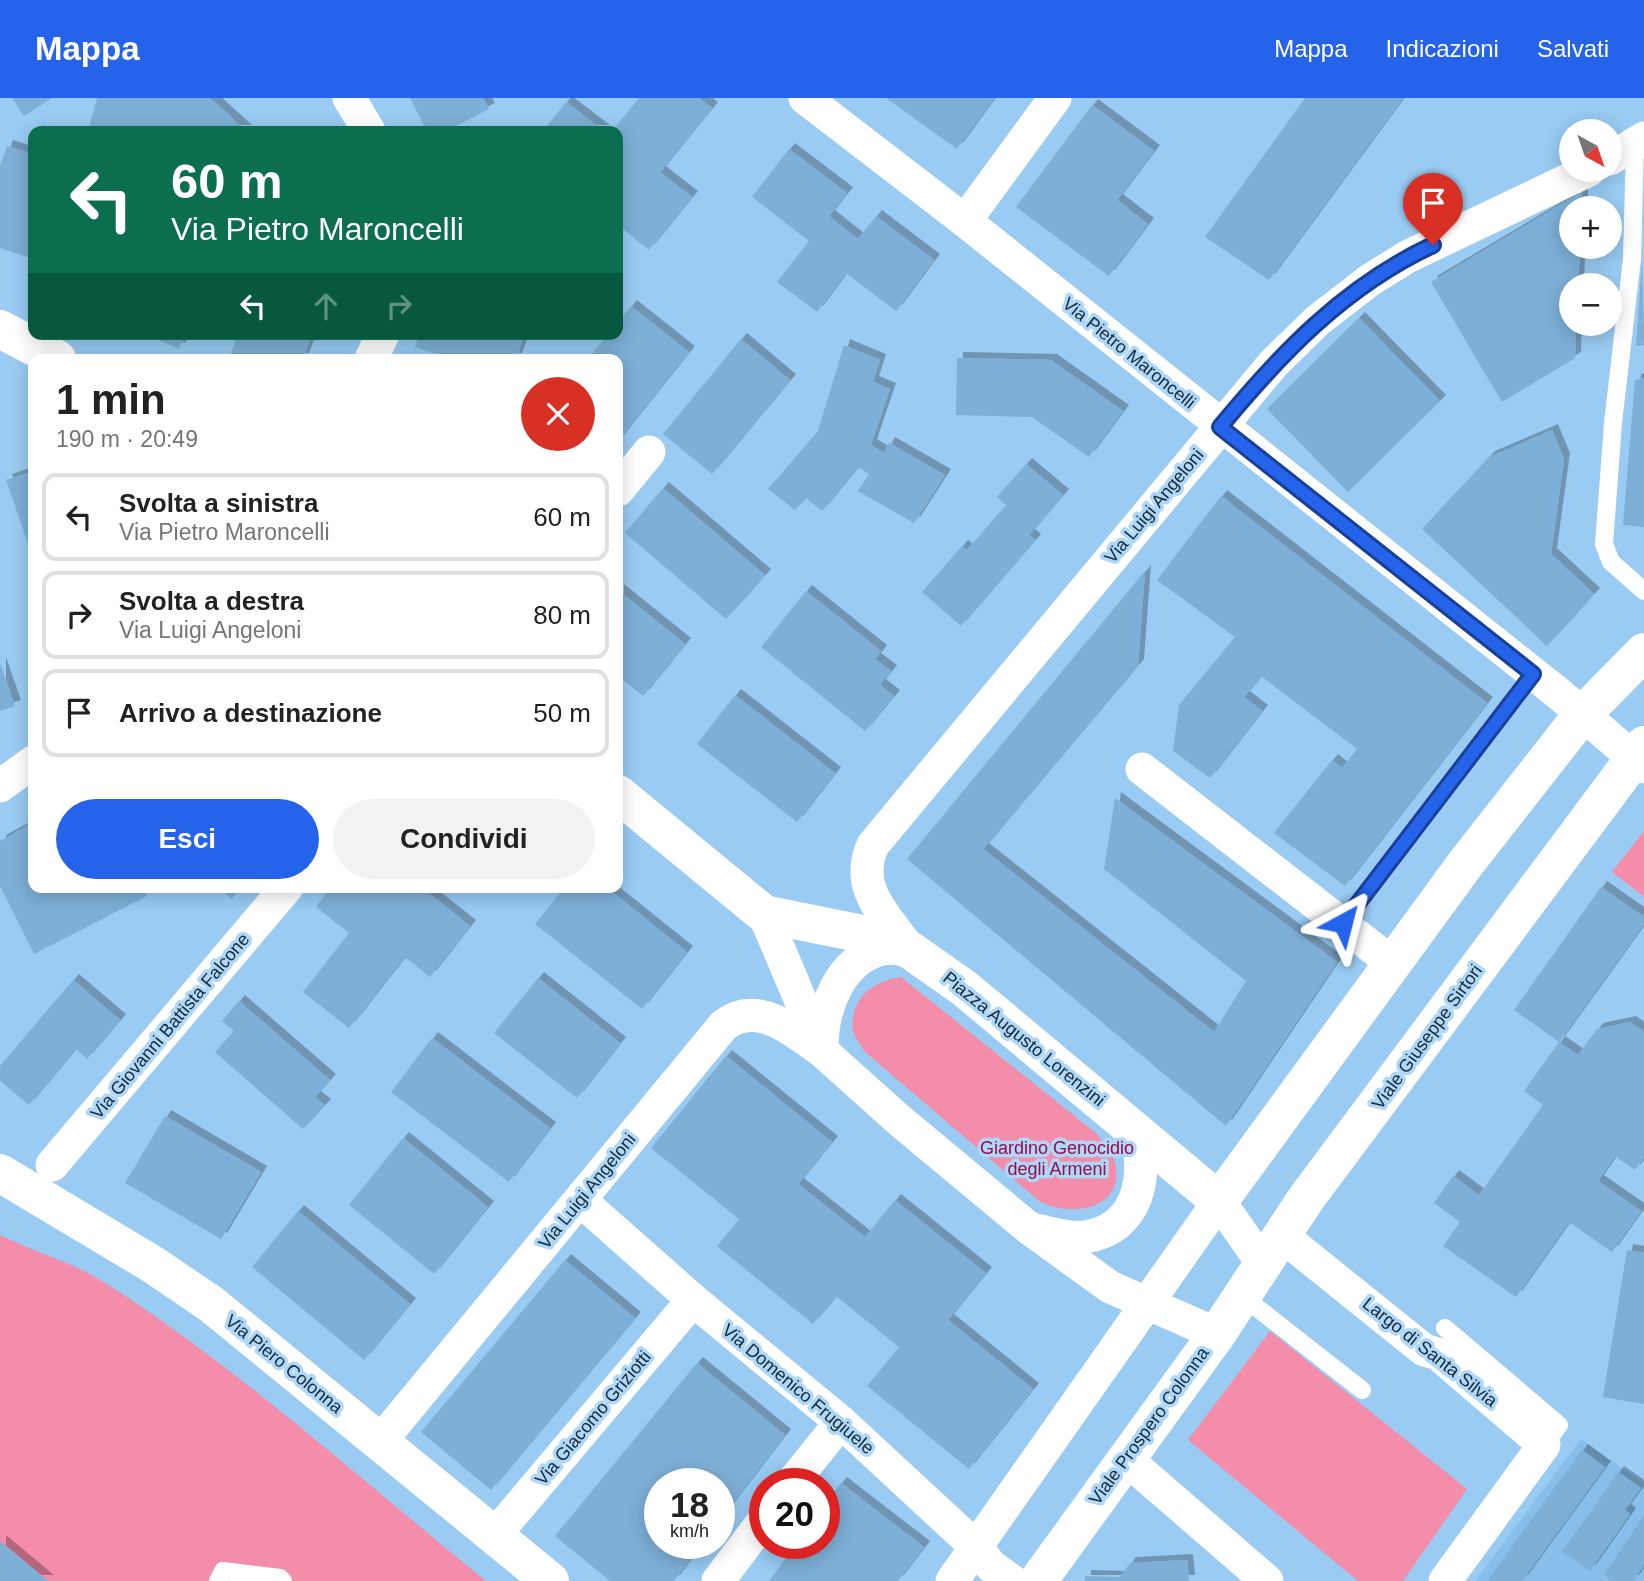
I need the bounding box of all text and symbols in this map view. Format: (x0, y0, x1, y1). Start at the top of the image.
text: Mappa (35, 30, 140, 67)
text: Mappa (1274, 35, 1348, 62)
text: Indicazioni (1386, 35, 1499, 62)
text: Salvati (1537, 35, 1609, 62)
north arrow (1559, 119, 1622, 182)
map controls (1559, 119, 1622, 336)
icon: left (56, 154, 147, 245)
text: 60 m (171, 154, 283, 208)
pin (1403, 173, 1463, 245)
icon: arrive (1414, 184, 1452, 222)
button: + (1559, 196, 1622, 259)
text: Via Pietro Maroncelli (171, 211, 464, 247)
button: − (1559, 273, 1622, 336)
icon: left (234, 287, 272, 325)
icon: ahead (307, 287, 345, 325)
icon: right (380, 287, 418, 325)
street label: Via Pietro Maroncelli (1059, 293, 1199, 413)
text: 1 min (56, 376, 166, 423)
button: close (521, 377, 595, 451)
text: 190 m · 20:49 (56, 426, 198, 452)
street label: Via Luigi Angeloni (1100, 445, 1208, 567)
text: Svolta a sinistra (119, 488, 318, 518)
icon: left (60, 498, 98, 536)
text: 60 m (533, 502, 591, 532)
text: Via Pietro Maroncelli (119, 519, 330, 545)
text: Svolta a destra (119, 586, 304, 616)
icon: right (60, 596, 98, 634)
text: 80 m (533, 600, 591, 630)
text: Via Luigi Angeloni (119, 617, 301, 643)
icon: arrive (60, 694, 98, 732)
text: Arrivo a destinazione (119, 698, 382, 728)
text: 50 m (533, 698, 591, 728)
button: Esci (56, 799, 319, 879)
button: Condividi (333, 799, 595, 879)
position arrow (1306, 886, 1380, 960)
street label: Via Giovanni Battista Falcone (87, 929, 253, 1123)
street label: Viale Giuseppe Sirtori (1368, 961, 1486, 1113)
street label: Piazza Augusto Lorenzini (939, 968, 1109, 1110)
street label: Via Luigi Angeloni (534, 1129, 640, 1253)
park label: Giardino Genocidio degli Armeni (980, 1138, 1134, 1179)
street label: Largo di Santa Silvia (1359, 1293, 1502, 1411)
street label: Via Piero Colonna (221, 1311, 347, 1418)
street label: Via Domenico Frugiuele (718, 1320, 878, 1458)
street label: Viale Prospero Colonna (1085, 1343, 1213, 1509)
street label: Via Giacomo Griziotti (531, 1347, 655, 1489)
speed limit sign: 20 (749, 1468, 840, 1559)
text: 18 (670, 1485, 709, 1524)
text: km/h (670, 1521, 709, 1541)

